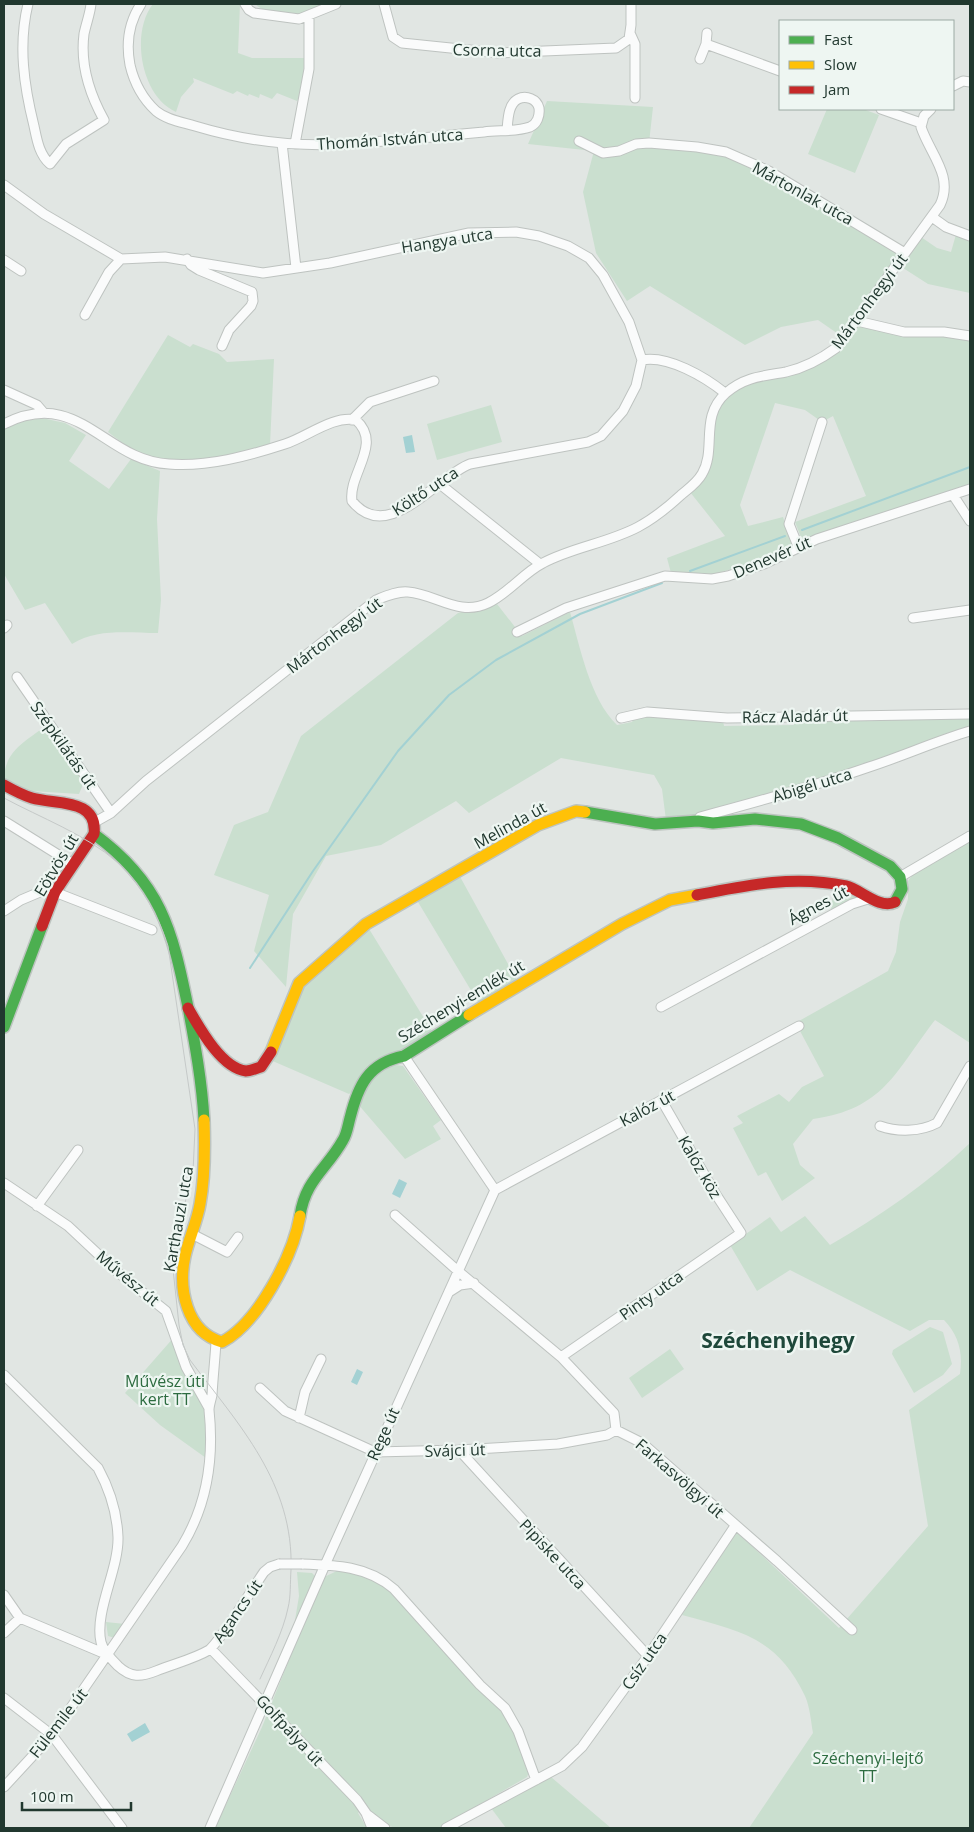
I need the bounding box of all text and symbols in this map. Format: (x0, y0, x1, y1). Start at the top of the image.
legend (779, 20, 954, 110)
text: Fast (824, 29, 853, 49)
street label: Csorna utca (452, 38, 542, 62)
text: Slow (824, 54, 857, 74)
text: Jam (822, 79, 850, 99)
street label: Thomán István utca (316, 123, 464, 155)
street label: Mártonlak utca (748, 156, 858, 230)
street label: Hangya utca (400, 222, 494, 258)
street label: Mártonhegyi út (826, 249, 912, 353)
street label: Költő utca (388, 461, 462, 521)
street label: Denevér út (730, 531, 815, 583)
street label: Mártonhegyi út (282, 592, 386, 678)
street label: Szépkilátás út (26, 697, 103, 793)
street label: Rácz Aladár út (742, 704, 848, 728)
street label: Abigél utca (770, 763, 854, 807)
street label: Melinda út (470, 796, 550, 854)
street label: Eötvös út (29, 829, 83, 900)
street label: Ágnes út (784, 880, 852, 930)
street label: Széchenyi-emlék út (394, 954, 528, 1047)
street label: Kalóz út (616, 1084, 679, 1132)
street label: Kalóz köz (673, 1131, 727, 1203)
street label: Karthauzi utca (158, 1164, 198, 1274)
street label: Művész út (92, 1245, 164, 1311)
street label: Pinty utca (615, 1265, 687, 1325)
district label: Széchenyihegy (701, 1326, 855, 1354)
park label: Művész úti kert TT (125, 1370, 205, 1410)
street label: Rege út (362, 1404, 405, 1464)
street label: Farkasvölgyi út (631, 1433, 729, 1523)
street label: Svájci út (424, 1438, 486, 1462)
street label: Pipiske utca (515, 1514, 591, 1594)
street label: Agancs út (207, 1575, 267, 1647)
street label: Csíz utca (616, 1628, 672, 1694)
street label: Fülemile út (24, 1683, 92, 1762)
street label: Golfpálya út (251, 1690, 329, 1771)
park label: Széchenyi-lejtő TT (812, 1747, 924, 1787)
scale bar (22, 1780, 131, 1812)
text: 100 m (30, 1786, 74, 1806)

